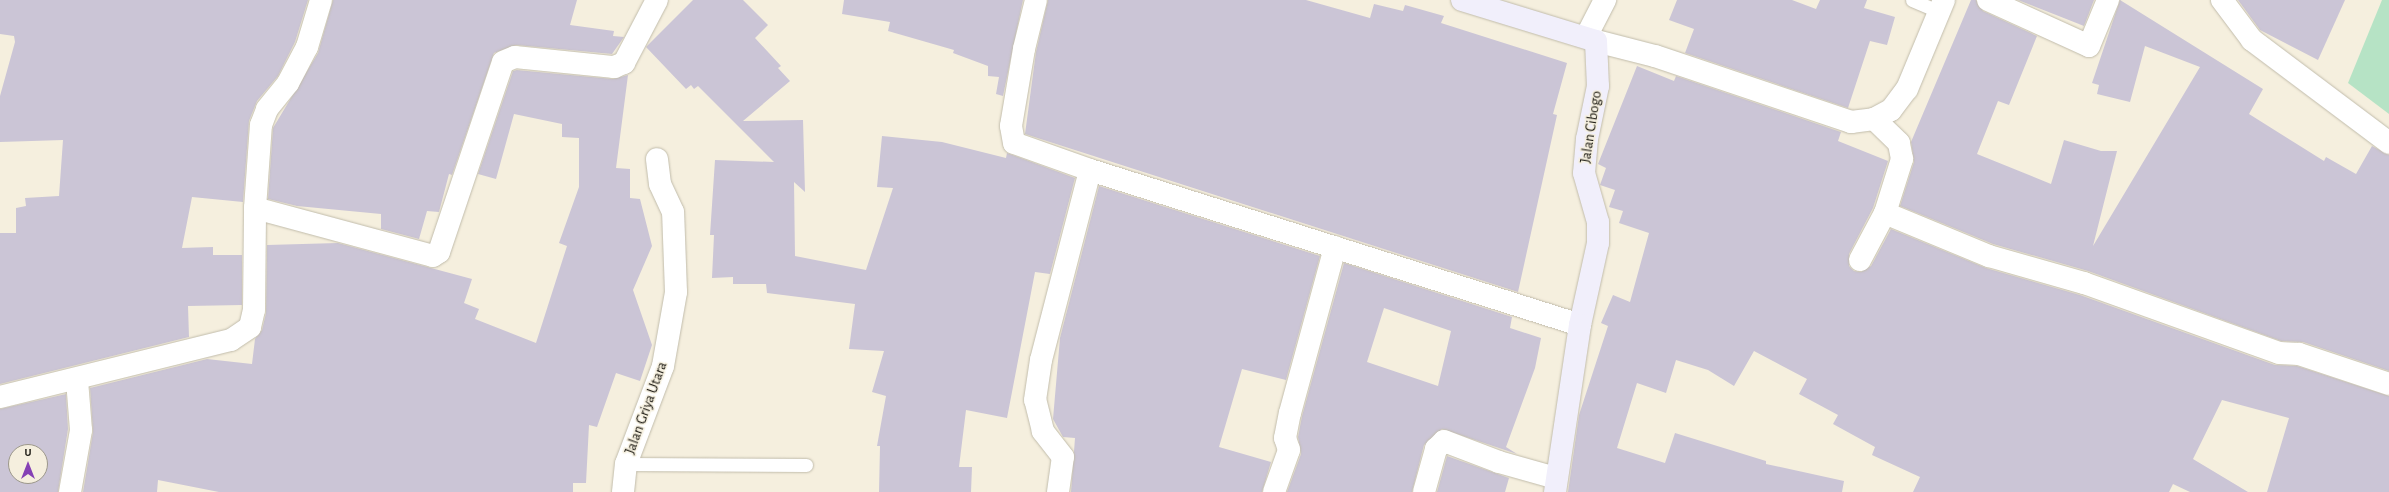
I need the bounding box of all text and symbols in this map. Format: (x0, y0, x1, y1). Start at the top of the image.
street label: Jalan Cibogo (1576, 89, 1606, 165)
street label: Jalan Griya Utara (621, 359, 671, 457)
north arrow (8, 444, 48, 484)
text: U (24, 447, 32, 458)

